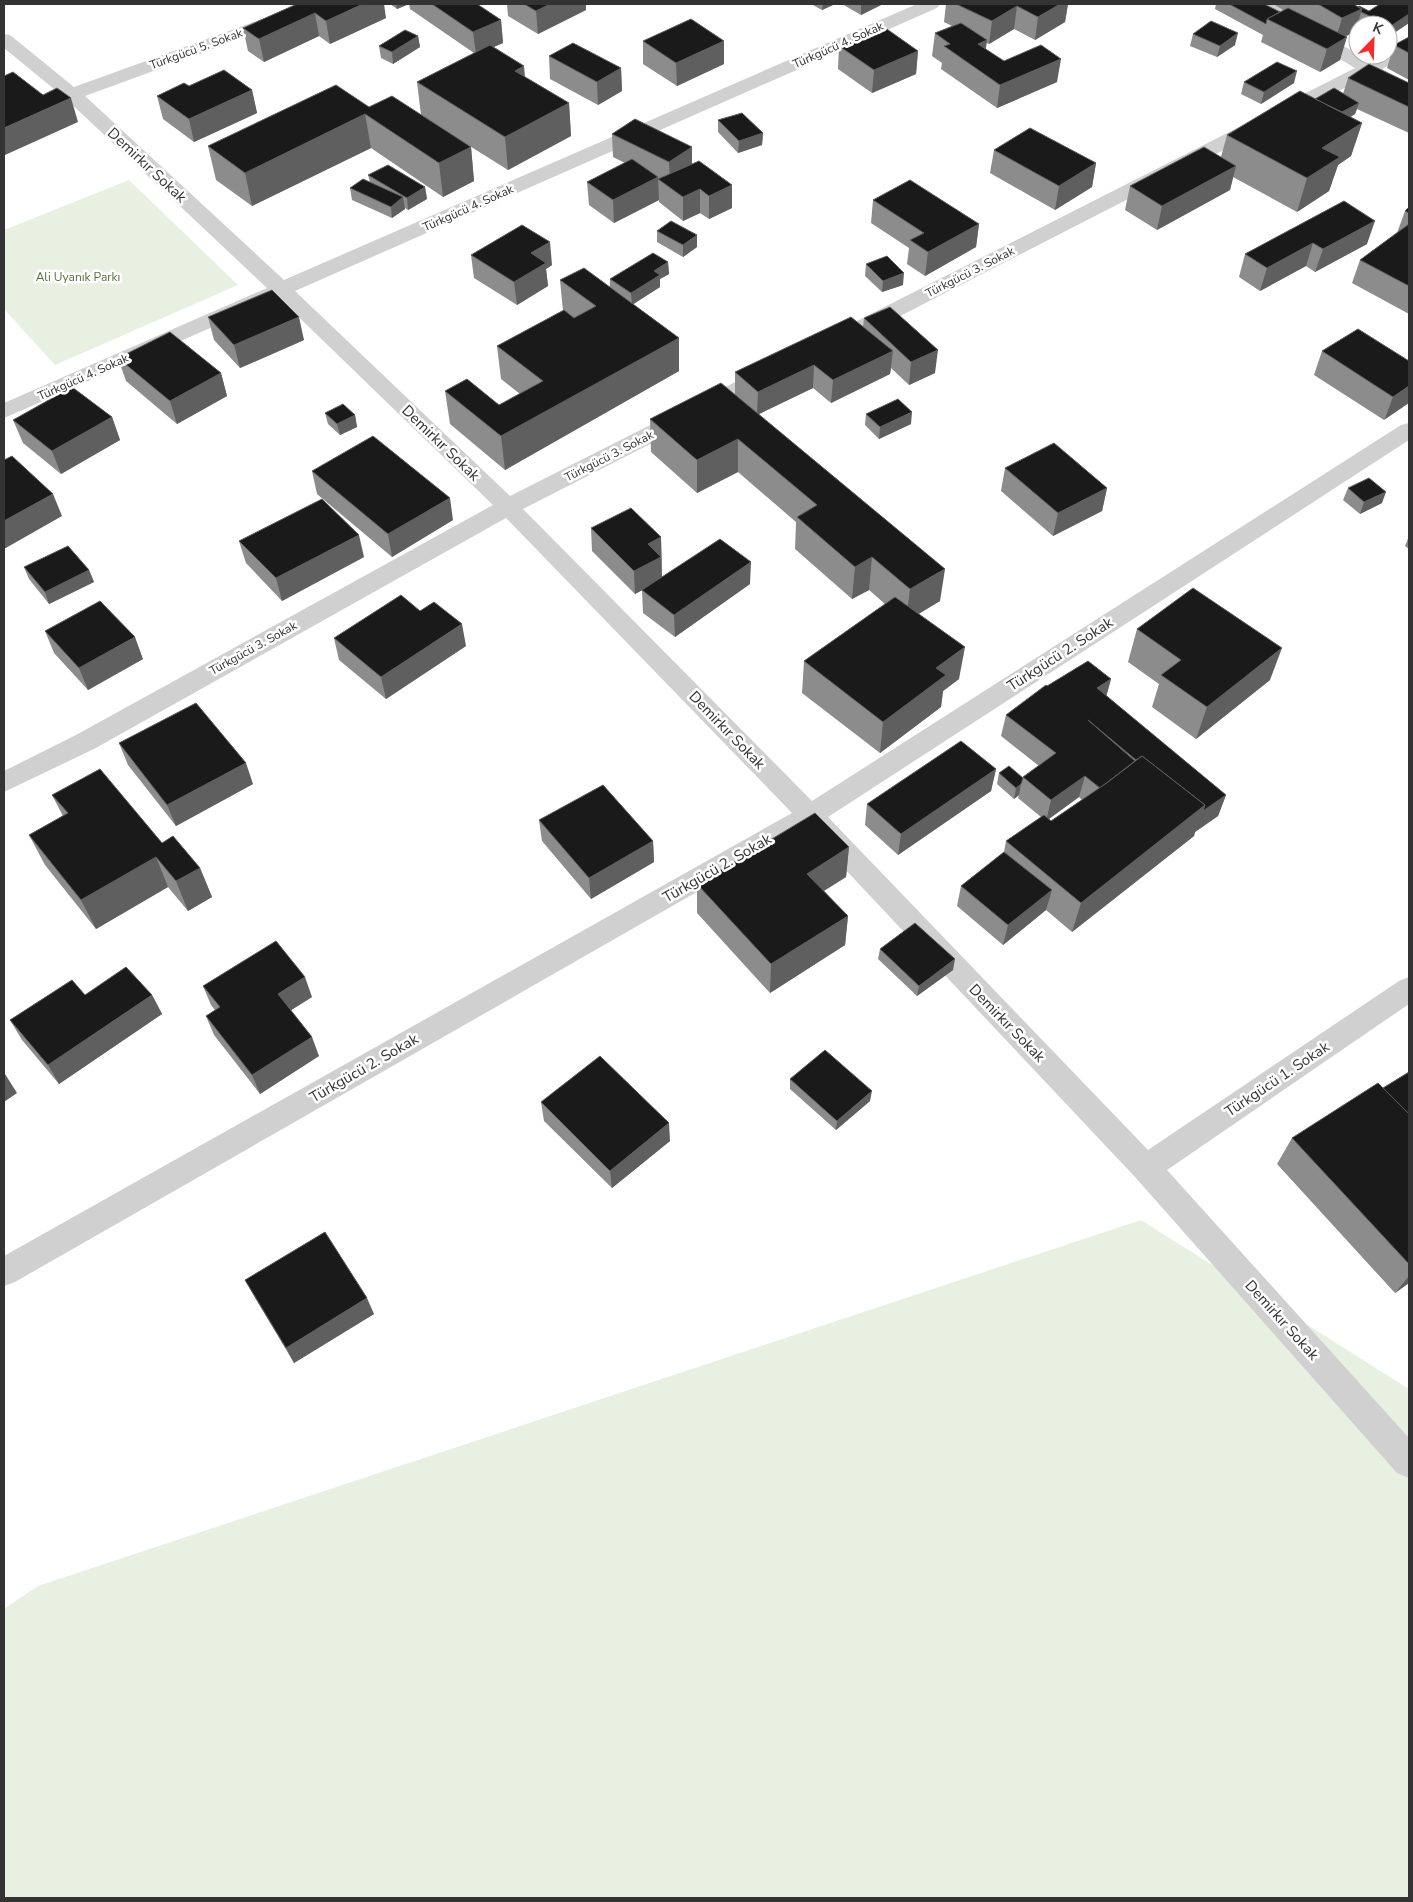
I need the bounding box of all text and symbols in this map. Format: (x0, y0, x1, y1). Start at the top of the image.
north arrow (1348, 15, 1398, 65)
street label: Türkgücü 4. Sokak (790, 17, 887, 72)
text: K (1370, 18, 1387, 39)
street label: Türkgücü 5. Sokak (147, 24, 246, 73)
street label: Demirkır Sokak (103, 123, 191, 207)
street label: Türkgücü 4. Sokak (420, 180, 517, 235)
street label: Türkgücü 3. Sokak (923, 242, 1018, 301)
park label: Ali Uyanık Parkı (36, 269, 120, 285)
street label: Türkgücü 4. Sokak (35, 349, 132, 404)
street label: Demirkır Sokak (398, 401, 485, 486)
street label: Türkgücü 3. Sokak (562, 426, 657, 485)
street label: Türkgücü 2. Sokak (1003, 612, 1117, 696)
street label: Türkgücü 3. Sokak (206, 617, 300, 679)
street label: Demirkır Sokak (685, 687, 770, 774)
street label: Türkgücü 2. Sokak (659, 829, 775, 907)
street label: Demirkır Sokak (965, 980, 1050, 1067)
street label: Türkgücü 2. Sokak (306, 1029, 422, 1107)
street label: Türkgücü 1. Sokak (1221, 1036, 1334, 1121)
street label: Demirkır Sokak (1241, 1276, 1324, 1365)

